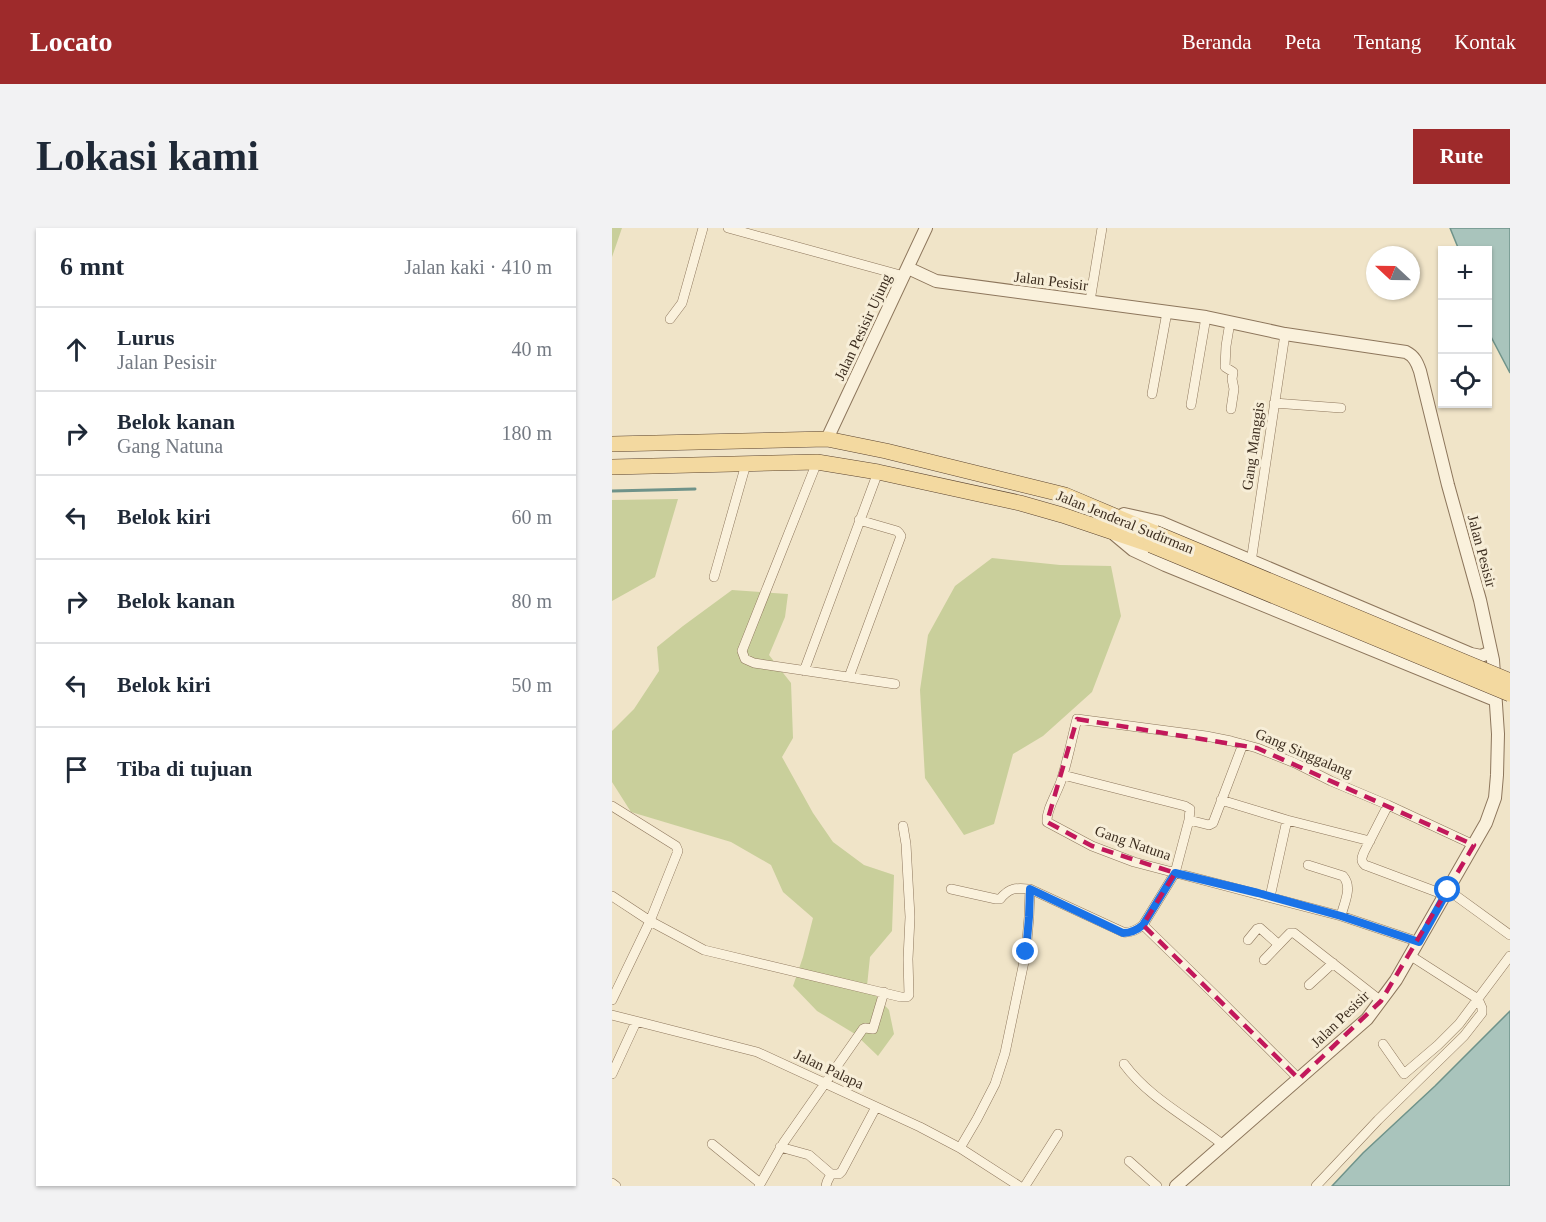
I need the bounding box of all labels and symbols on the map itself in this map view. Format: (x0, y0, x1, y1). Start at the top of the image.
north arrow (1366, 246, 1420, 300)
street label: Jalan Pesisir (1013, 269, 1089, 293)
street label: Jalan Pesisir Ujung (831, 271, 895, 383)
street label: Gang Manggis (1239, 401, 1267, 491)
street label: Jalan Jenderal Sudirman (1054, 487, 1196, 557)
street label: Jalan Pesisir (1465, 513, 1499, 589)
street label: Gang Singgalang (1253, 725, 1355, 781)
street label: Gang Natuna (1093, 822, 1174, 864)
route start (1434, 876, 1460, 902)
route end (1012, 938, 1038, 964)
street label: Jalan Pesisir (1308, 987, 1372, 1051)
street label: Jalan Palapa (792, 1046, 866, 1092)

